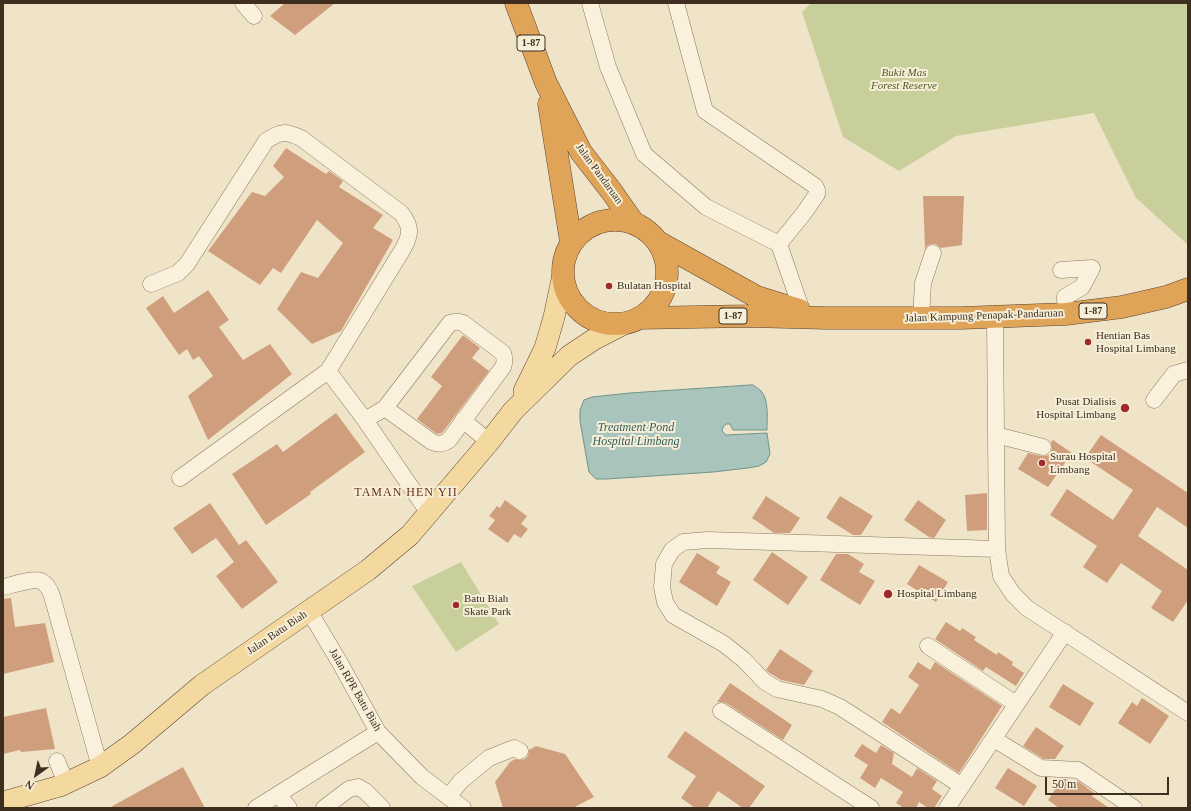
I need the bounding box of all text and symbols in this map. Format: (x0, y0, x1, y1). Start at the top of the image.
road number: 1-87 (517, 35, 545, 51)
park label: Bukit Mas Forest Reserve (871, 66, 937, 92)
street label: Jalan Pandaruan (573, 141, 625, 207)
place label: Bulatan Hospital (617, 279, 691, 293)
marker: Bulatan Hospital (604, 281, 614, 291)
road number: 1-87 (1079, 303, 1107, 319)
street label: Jalan Kampung Penapak-Pandaruan (904, 307, 1064, 325)
road number: 1-87 (719, 308, 747, 324)
place label: Hentian Bas Hospital Limbang (1096, 329, 1176, 355)
marker: Hentian Bas Hospital Limbang (1083, 337, 1093, 347)
place label: Pusat Dialisis Hospital Limbang (1036, 395, 1116, 421)
marker: Pusat Dialisis Hospital Limbang (1119, 402, 1131, 414)
water label: Treatment Pond Hospital Limbang (592, 421, 680, 449)
place label: Surau Hospital Limbang (1050, 450, 1116, 476)
marker: Surau Hospital Limbang (1037, 458, 1047, 468)
district label: TAMAN HEN YII (354, 486, 458, 500)
place label: Hospital Limbang (897, 587, 977, 601)
marker: Hospital Limbang (882, 588, 894, 600)
place label: Batu Biah Skate Park (464, 592, 511, 618)
marker: Batu Biah Skate Park (451, 600, 461, 610)
street label: Jalan Batu Biah (244, 608, 310, 658)
street label: Jalan RPR Batu Biah (326, 646, 384, 734)
north arrow (16, 755, 56, 795)
scale bar (1047, 769, 1171, 795)
text: 50 m (1052, 777, 1076, 791)
text: N (23, 778, 36, 792)

